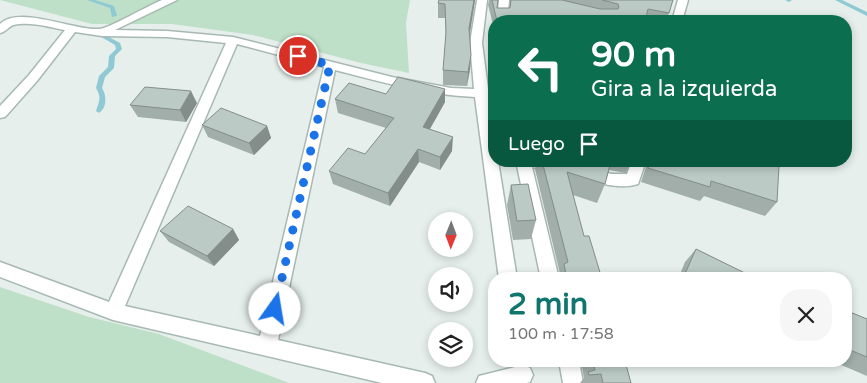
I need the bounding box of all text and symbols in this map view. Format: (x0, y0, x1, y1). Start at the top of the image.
text: 90 m (591, 34, 676, 76)
pin (277, 35, 319, 77)
icon: left (508, 35, 573, 100)
icon: arrive (284, 42, 312, 70)
text: Gira a la izquierda (591, 76, 777, 102)
icon: arrive (575, 130, 603, 158)
text: Luego (508, 133, 565, 155)
north arrow (428, 212, 472, 258)
map controls (428, 212, 473, 367)
button: sound (428, 267, 473, 312)
position arrow (248, 282, 300, 334)
text: 2 min (508, 286, 588, 323)
button: close (780, 289, 832, 341)
button: layers (428, 322, 473, 367)
text: 100 m · 17:58 (508, 324, 614, 344)

